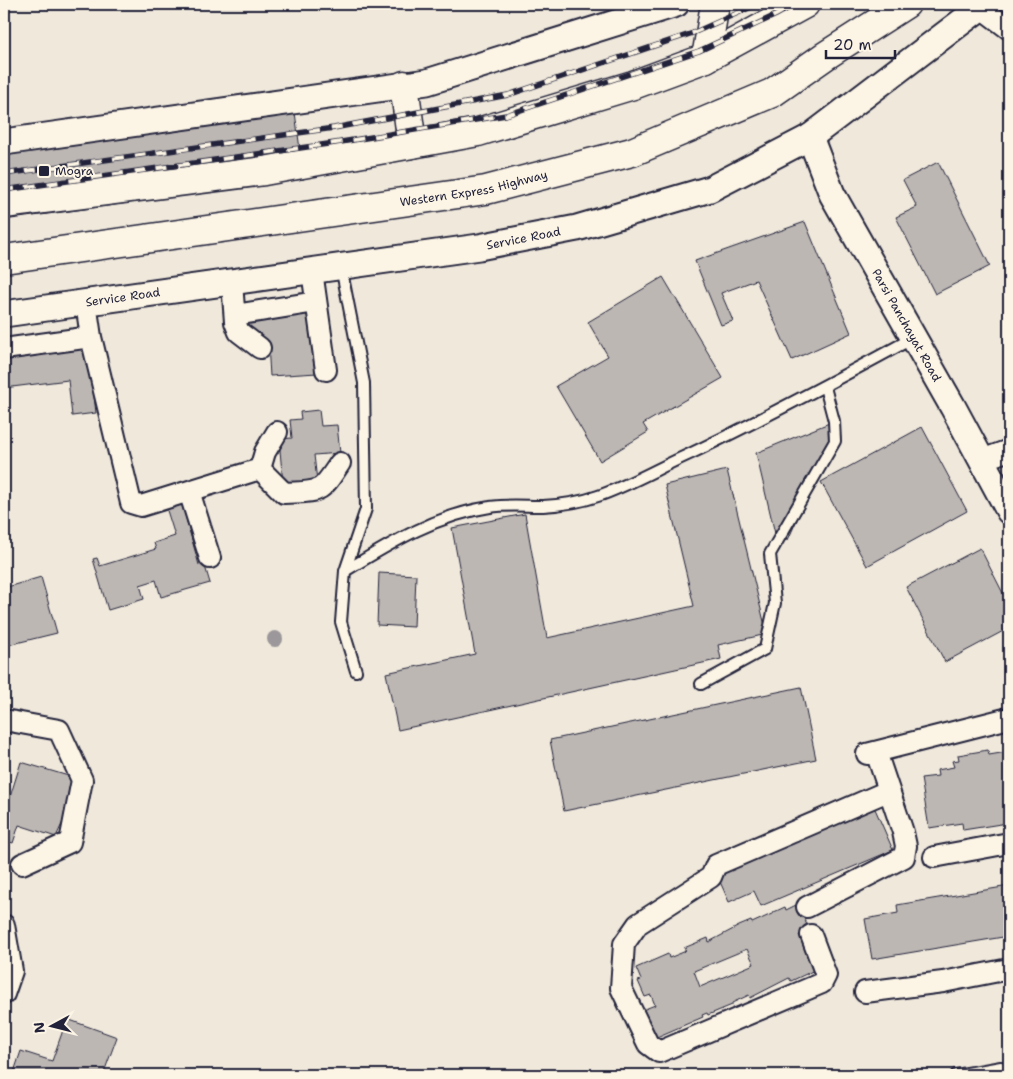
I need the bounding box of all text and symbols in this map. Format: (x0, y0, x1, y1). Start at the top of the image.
scale bar (826, 28, 894, 60)
text: 20 m (833, 35, 872, 55)
place label: Mogra (55, 163, 94, 179)
marker: Mogra (37, 164, 51, 178)
street label: Western Express Highway (399, 166, 549, 210)
street label: Service Road (485, 223, 562, 253)
street label: Parsi Panchayat Road (868, 266, 945, 385)
street label: Service Road (84, 284, 162, 310)
north arrow (28, 1002, 78, 1052)
text: N (29, 1021, 49, 1034)

